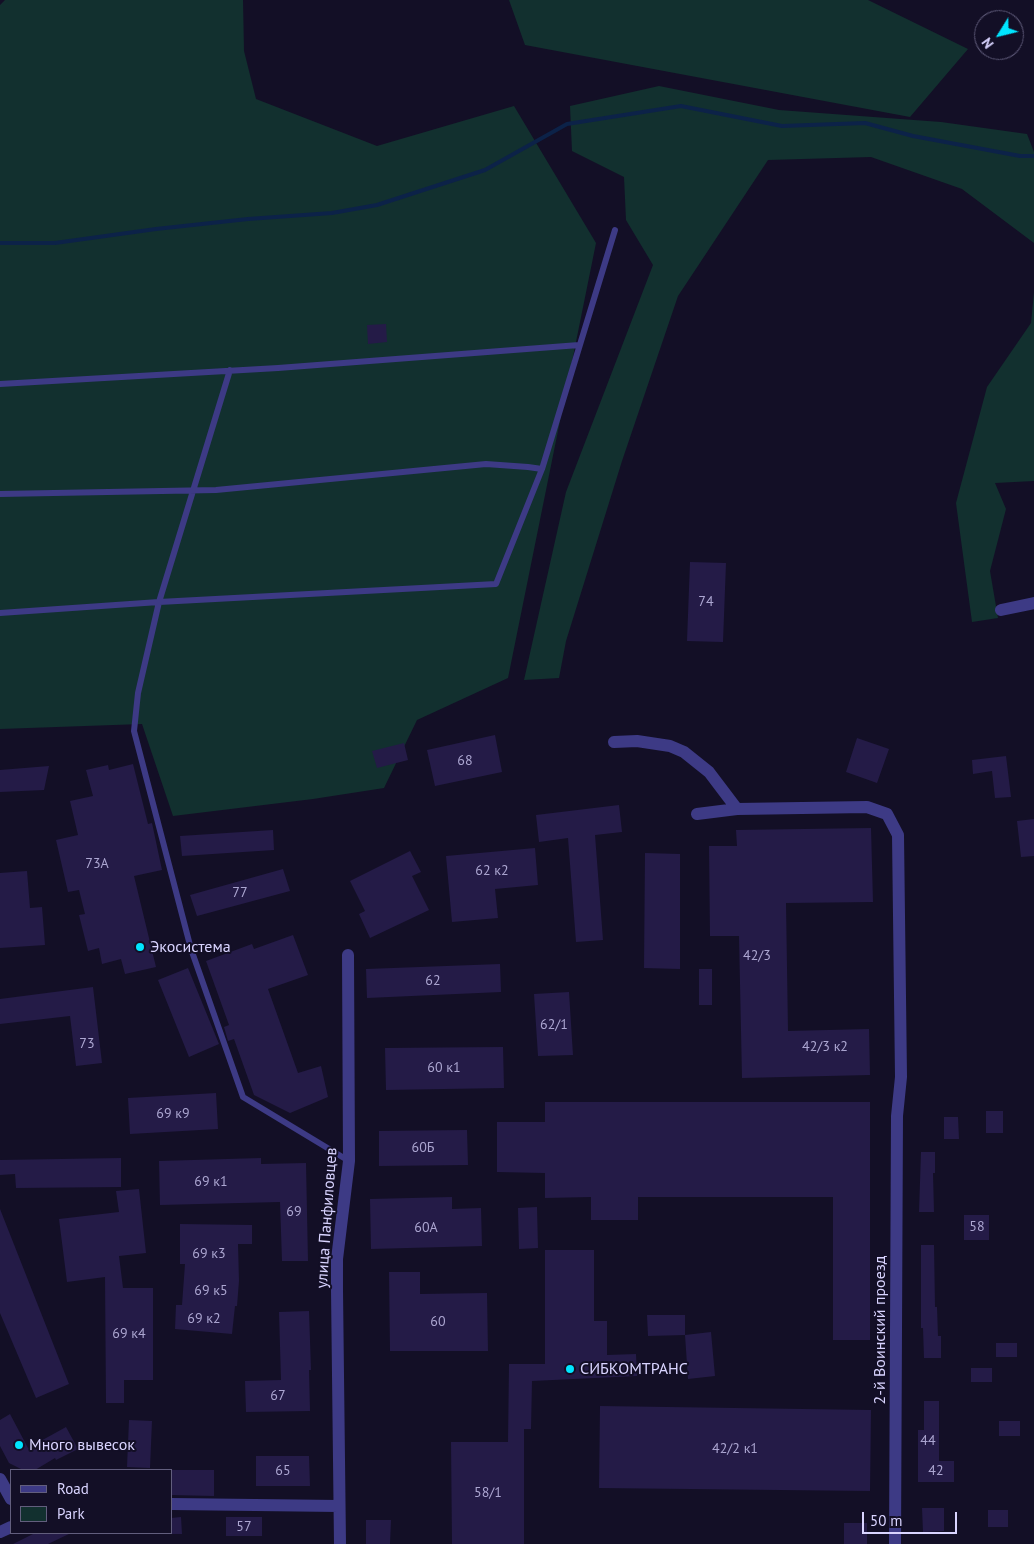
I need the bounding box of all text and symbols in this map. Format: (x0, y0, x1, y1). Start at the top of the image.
north arrow (974, 10, 1024, 60)
text: N (978, 34, 998, 52)
house number: 74 (698, 594, 714, 610)
house number: 68 (457, 753, 473, 769)
house number: 73А (85, 856, 109, 872)
house number: 62 к2 (475, 863, 509, 879)
house number: 77 (232, 885, 248, 901)
place label: Экосистема (150, 937, 231, 957)
marker: Экосистема (134, 941, 146, 953)
house number: 42/3 (743, 948, 771, 964)
house number: 62 (425, 973, 441, 989)
house number: 62/1 (540, 1017, 568, 1033)
house number: 73 (79, 1036, 95, 1052)
house number: 42/3 к2 (802, 1039, 848, 1055)
house number: 60 к1 (427, 1060, 461, 1076)
house number: 69 к9 (156, 1106, 190, 1122)
house number: 60Б (412, 1140, 434, 1156)
street label: улица Панфиловцев (312, 1147, 342, 1289)
house number: 69 к1 (194, 1174, 228, 1190)
house number: 69 (286, 1204, 302, 1220)
house number: 58 (969, 1219, 985, 1235)
house number: 60А (414, 1220, 438, 1236)
house number: 69 к3 (192, 1246, 226, 1262)
street label: 2-й Воинский проезд (870, 1255, 890, 1405)
house number: 69 к5 (194, 1283, 228, 1299)
house number: 69 к2 (187, 1311, 221, 1327)
house number: 60 (430, 1314, 446, 1330)
house number: 69 к4 (112, 1326, 146, 1342)
place label: СИБКОМТРАНС (580, 1359, 688, 1379)
marker: СИБКОМТРАНС (564, 1363, 576, 1375)
house number: 67 (270, 1388, 286, 1404)
house number: 44 (920, 1433, 936, 1449)
place label: Много вывесок (29, 1435, 135, 1455)
marker: Много вывесок (13, 1439, 25, 1451)
house number: 42/2 к1 (712, 1441, 758, 1457)
house number: 65 (275, 1463, 291, 1479)
house number: 42 (928, 1463, 944, 1479)
legend (10, 1469, 172, 1534)
text: Road (57, 1479, 89, 1498)
house number: 58/1 (474, 1485, 502, 1501)
scale bar (864, 1502, 959, 1534)
text: Park (57, 1504, 85, 1523)
text: 50 m (870, 1511, 903, 1530)
house number: 57 (236, 1519, 252, 1535)

